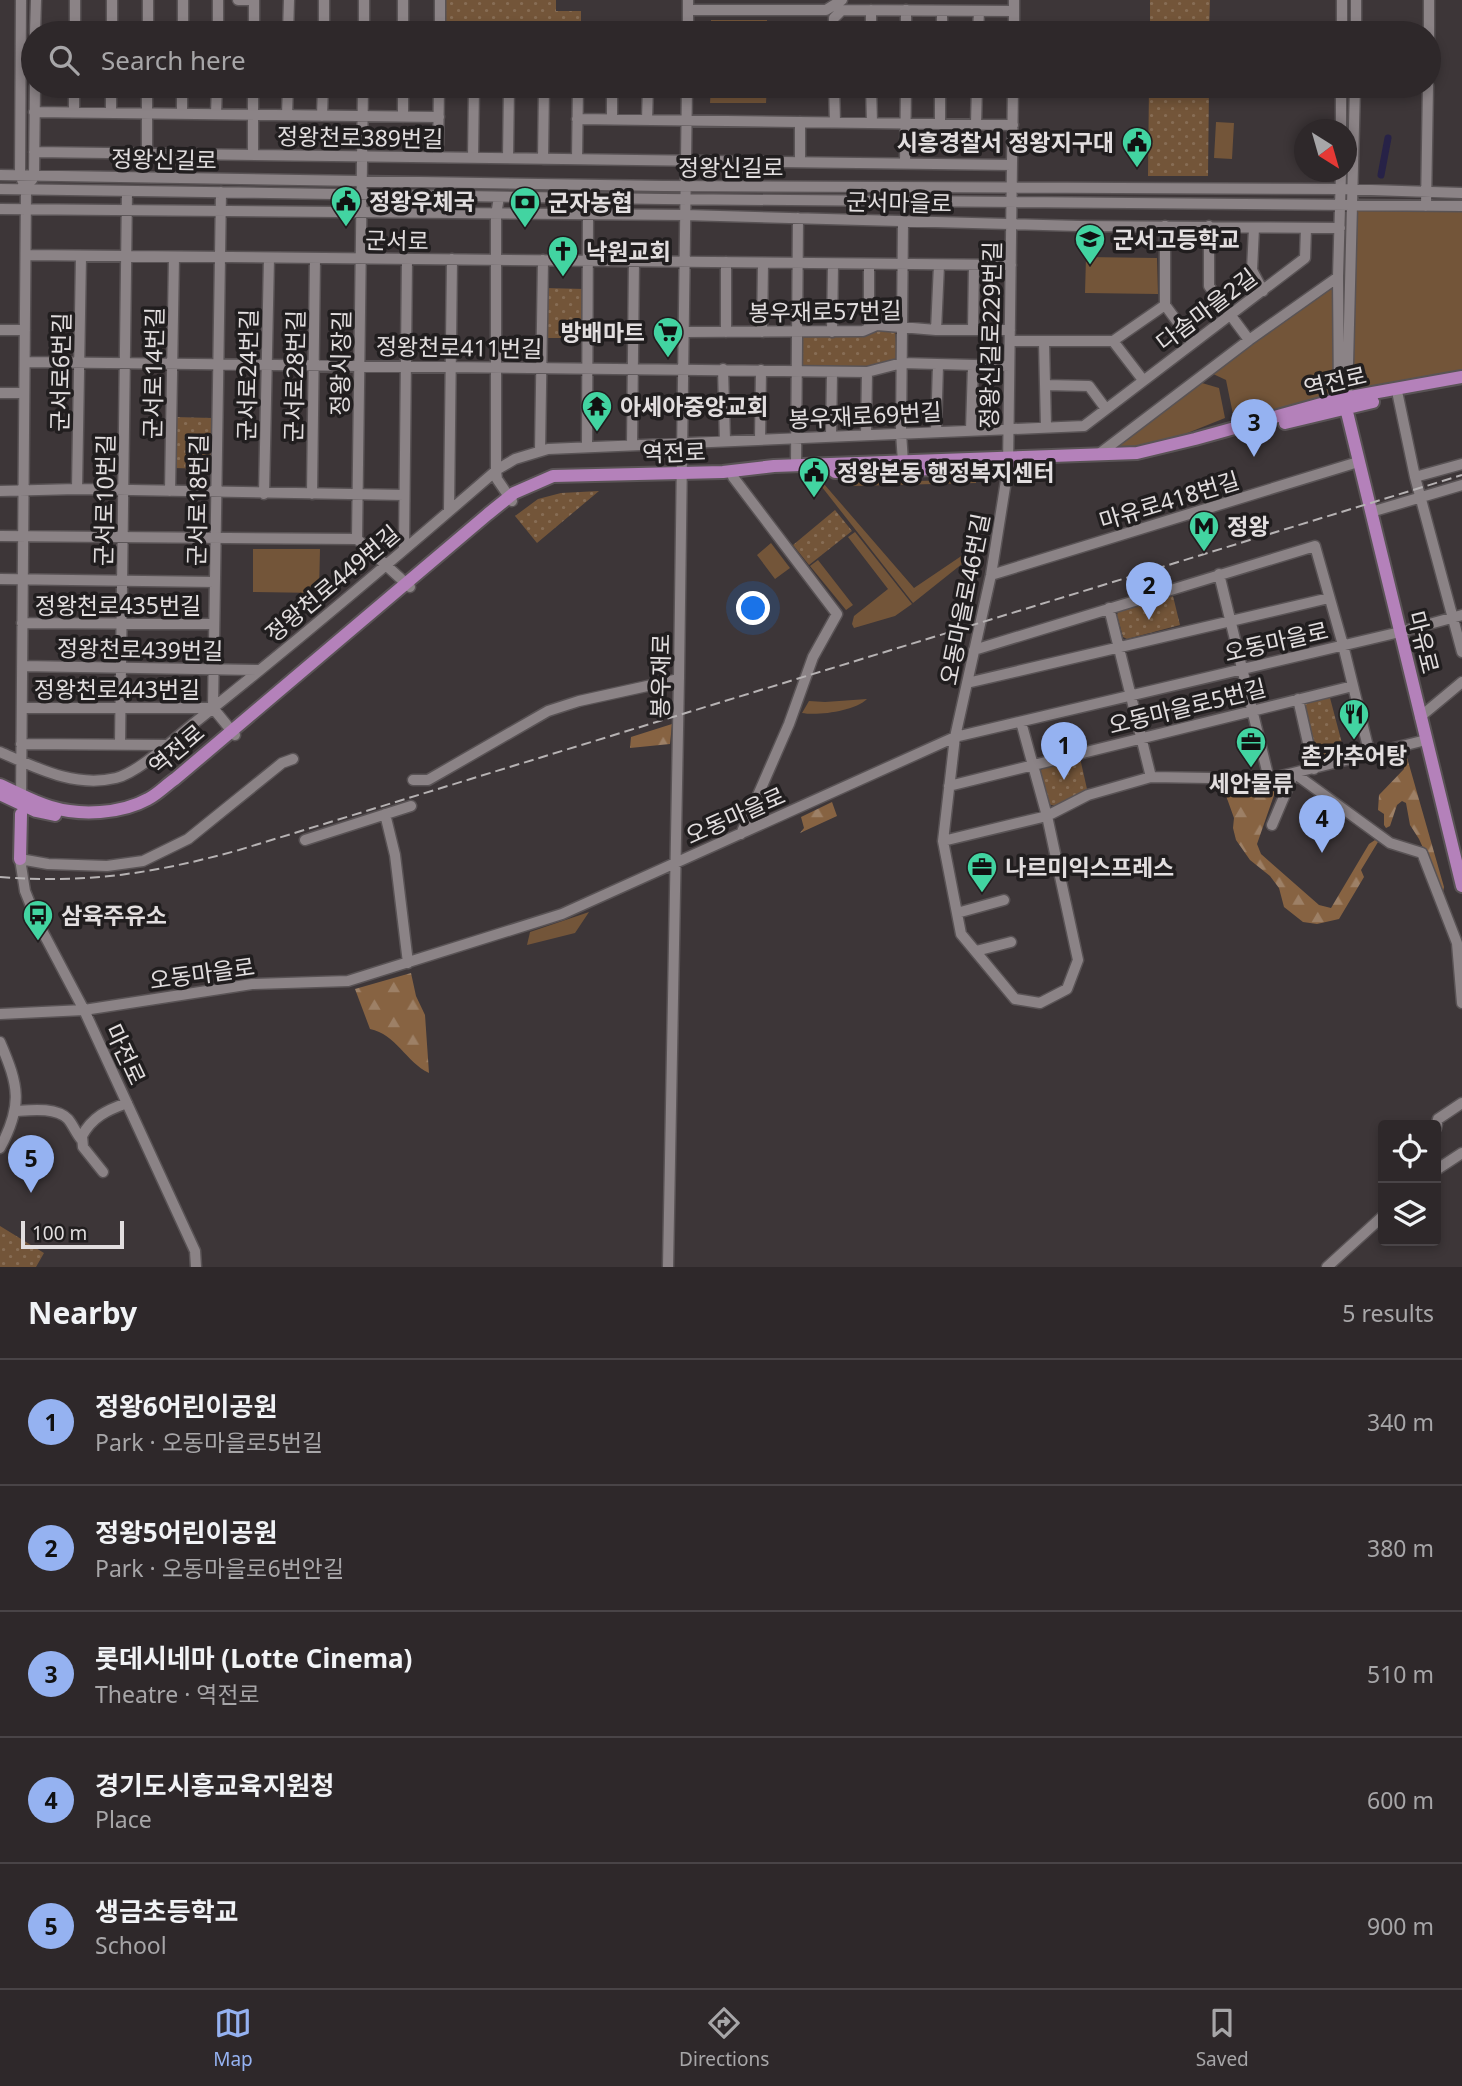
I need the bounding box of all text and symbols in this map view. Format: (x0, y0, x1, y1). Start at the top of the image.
search box (21, 21, 1441, 98)
icon: search (45, 41, 83, 79)
text: Search here (101, 42, 246, 78)
north arrow (1294, 119, 1357, 182)
street label: 정왕천로389번길 (277, 120, 443, 154)
public building icon: 시흥경찰서 정왕지구대 (1120, 125, 1154, 169)
place label: 시흥경찰서 정왕지구대 (896, 126, 1114, 158)
street label: 정왕신길로 (111, 142, 217, 176)
street label: 정왕신길로 (678, 151, 784, 183)
public building icon: 정왕우체국 (329, 184, 363, 228)
place label: 정왕우체국 (369, 185, 475, 217)
bank icon: 군자농협 (508, 185, 542, 229)
street label: 군서마을로 (846, 185, 952, 219)
place label: 군자농협 (548, 186, 633, 218)
school or university icon: 군서고등학교 (1073, 222, 1107, 266)
street label: 군서로 (365, 223, 429, 257)
place label: 군서고등학교 (1113, 223, 1240, 255)
church icon: 낙원교회 (546, 234, 580, 278)
place label: 낙원교회 (586, 235, 671, 267)
street label: 정왕신길로229번길 (972, 241, 1008, 429)
street label: 다솜마을2길 (1149, 260, 1263, 358)
street label: 봉우재로57번길 (748, 294, 902, 328)
street label: 군서로14번길 (136, 307, 170, 439)
street label: 군서로24번길 (230, 309, 264, 441)
street label: 군서로28번길 (277, 310, 311, 442)
street label: 정왕시장길 (323, 310, 357, 416)
street label: 군서로6번길 (43, 312, 77, 432)
supermarket icon: 방배마트 (651, 315, 685, 359)
place label: 방배마트 (560, 316, 645, 348)
street label: 정왕천로411번길 (376, 330, 542, 364)
street label: 역전로 (1300, 358, 1370, 404)
temple icon: 아세아중앙교회 (580, 389, 614, 433)
place label: 아세아중앙교회 (620, 390, 768, 422)
street label: 봉우재로69번길 (788, 395, 942, 435)
pin: 3 (1231, 399, 1277, 457)
street label: 군서로10번길 (87, 434, 121, 566)
street label: 군서로18번길 (180, 434, 214, 566)
street label: 역전로 (642, 435, 706, 469)
public building icon: 정왕본동 행정복지센터 (797, 455, 831, 499)
place label: 정왕본동 행정복지센터 (837, 456, 1055, 488)
street label: 마유로418번길 (1095, 463, 1243, 537)
metro station icon: 정왕 (1187, 509, 1221, 553)
street label: 오동마을로46번길 (932, 510, 996, 688)
place label: 정왕 (1227, 510, 1269, 542)
street label: 정왕천로449번길 (258, 517, 406, 649)
pin: 2 (1126, 562, 1172, 620)
street label: 정왕천로435번길 (35, 589, 201, 621)
your location (736, 591, 770, 625)
street label: 마유로 (1401, 607, 1447, 677)
street label: 오동마을로 (1221, 614, 1331, 668)
street label: 정왕천로439번길 (57, 632, 223, 666)
street label: 봉우재로 (643, 633, 677, 719)
street label: 오동마을로5번길 (1105, 671, 1269, 741)
street label: 정왕천로443번길 (34, 673, 200, 705)
restaurant icon: 촌가추어탕 (1337, 697, 1371, 741)
street label: 역전로 (141, 716, 211, 782)
pin: 1 (1041, 722, 1087, 780)
office icon: 세안물류 (1234, 725, 1268, 769)
place label: 촌가추어탕 (1301, 739, 1407, 771)
place label: 세안물류 (1209, 767, 1293, 799)
street label: 오동마을로 (680, 779, 790, 851)
pin: 4 (1299, 795, 1345, 853)
office icon: 나르미익스프레스 (965, 850, 999, 894)
place label: 나르미익스프레스 (1005, 851, 1174, 883)
bus stop icon: 삼육주유소 (21, 898, 55, 942)
place label: 삼육주유소 (61, 899, 167, 931)
street label: 오동마을로 (147, 950, 257, 996)
street label: 마전로 (98, 1018, 154, 1090)
map controls (1378, 1120, 1441, 1246)
button: locate (1378, 1120, 1441, 1183)
pin: 5 (8, 1135, 54, 1193)
button: layers (1378, 1183, 1441, 1246)
scale bar (21, 1218, 124, 1250)
text: 100 m (32, 1220, 87, 1246)
text: Nearby (28, 1292, 137, 1333)
text: 5 results (1342, 1297, 1434, 1329)
text: 정왕6어린이공원 (95, 1388, 277, 1424)
text: 1 (44, 1406, 58, 1438)
text: 340 m (1367, 1406, 1434, 1438)
text: Park · 오동마을로5번길 (95, 1426, 323, 1458)
text: 정왕5어린이공원 (95, 1514, 277, 1550)
text: 2 (44, 1532, 58, 1564)
text: 380 m (1367, 1532, 1434, 1564)
text: Park · 오동마을로6번안길 (95, 1552, 344, 1584)
text: 롯데시네마 (Lotte Cinema) (95, 1640, 412, 1676)
text: 3 (44, 1658, 58, 1690)
text: 510 m (1367, 1658, 1434, 1690)
text: Theatre · 역전로 (95, 1678, 260, 1710)
text: 경기도시흥교육지원청 (95, 1767, 334, 1803)
text: 4 (44, 1784, 58, 1816)
text: 600 m (1367, 1784, 1434, 1816)
text: Place (95, 1803, 152, 1835)
text: 생금초등학교 (95, 1893, 239, 1929)
text: 5 (44, 1910, 58, 1942)
text: 900 m (1367, 1910, 1434, 1942)
text: School (95, 1929, 167, 1961)
tab: Map (213, 2004, 253, 2072)
tab: Directions (679, 2004, 769, 2072)
tab: Saved (1196, 2004, 1249, 2072)

